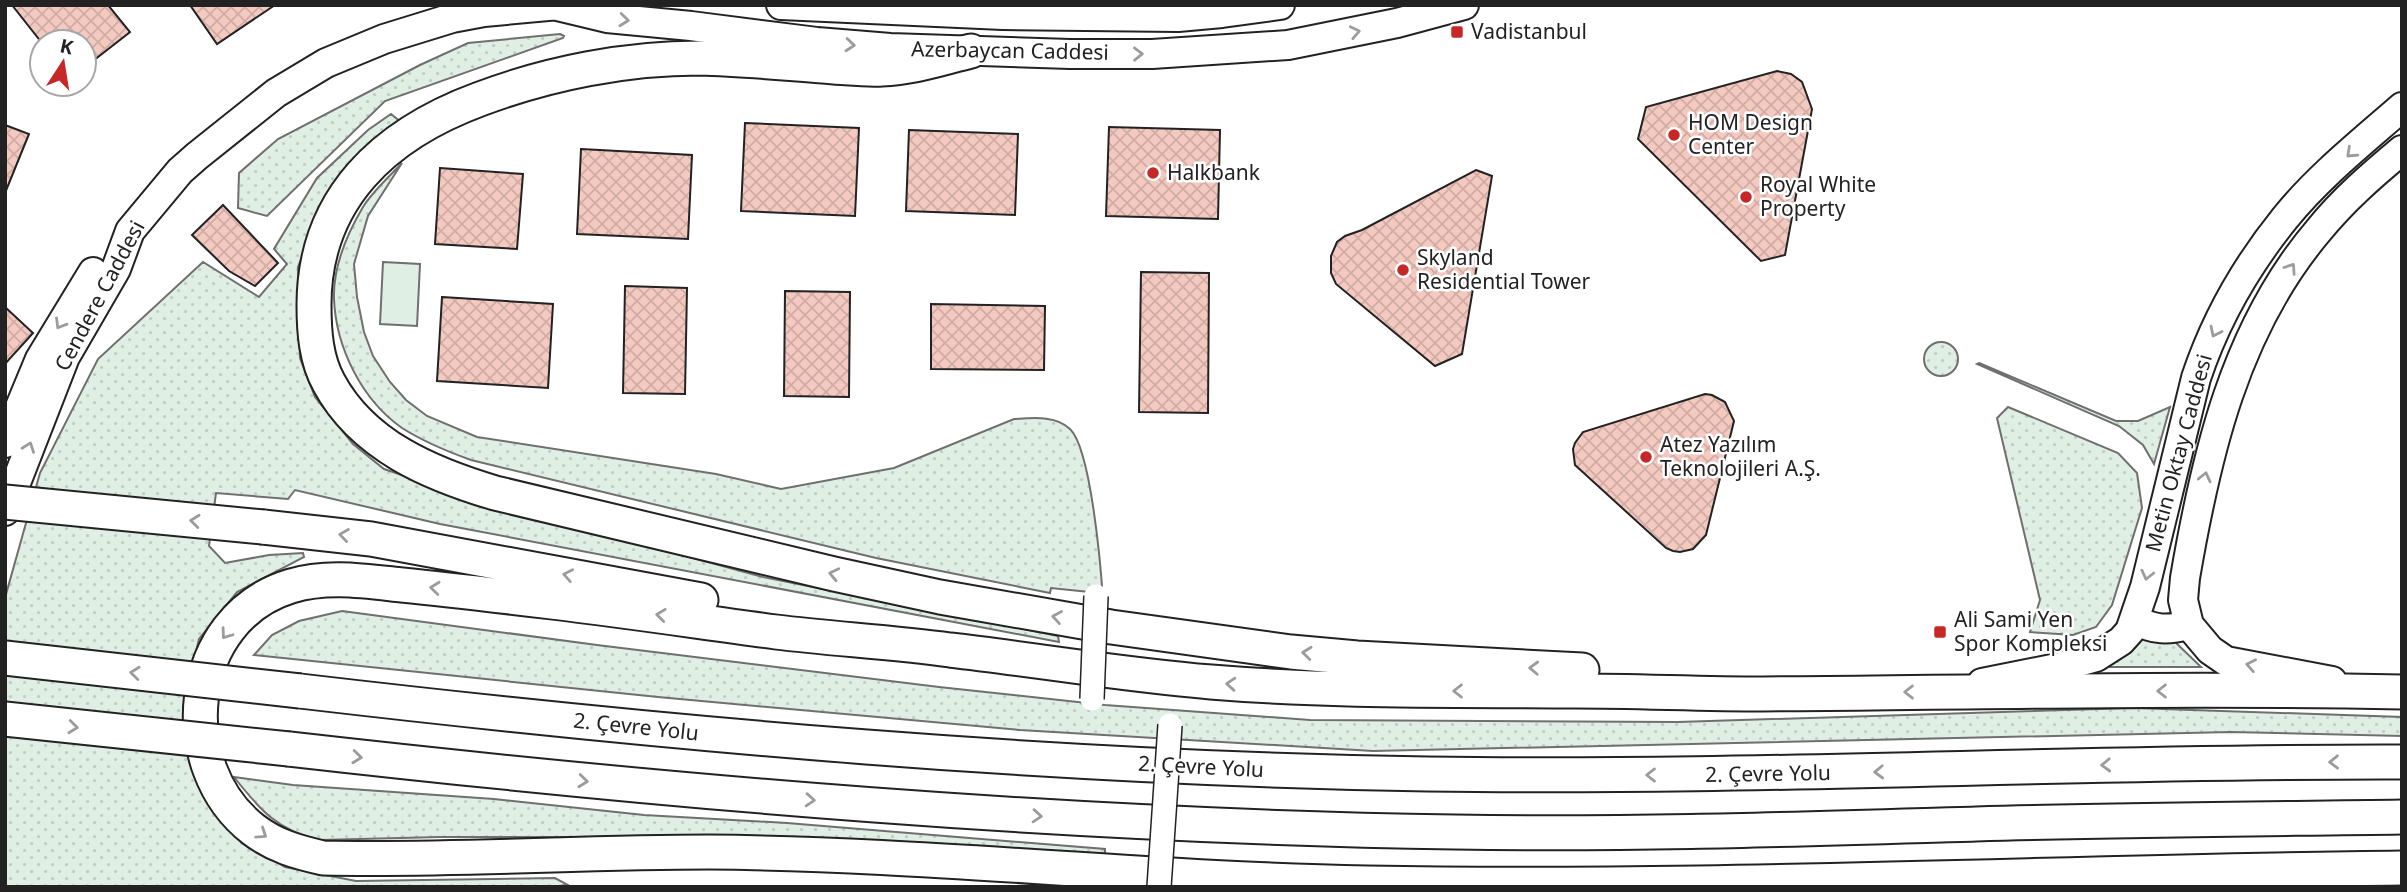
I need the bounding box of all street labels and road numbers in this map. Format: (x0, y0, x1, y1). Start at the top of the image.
street label: Azerbaycan Caddesi (911, 34, 1109, 66)
street label: Cendere Caddesi (48, 215, 151, 376)
street label: Metin Oktay Caddesi (2138, 351, 2218, 555)
street label: 2. Çevre Yolu (572, 705, 700, 747)
street label: 2. Çevre Yolu (1137, 749, 1265, 783)
street label: 2. Çevre Yolu (1705, 758, 1831, 788)

